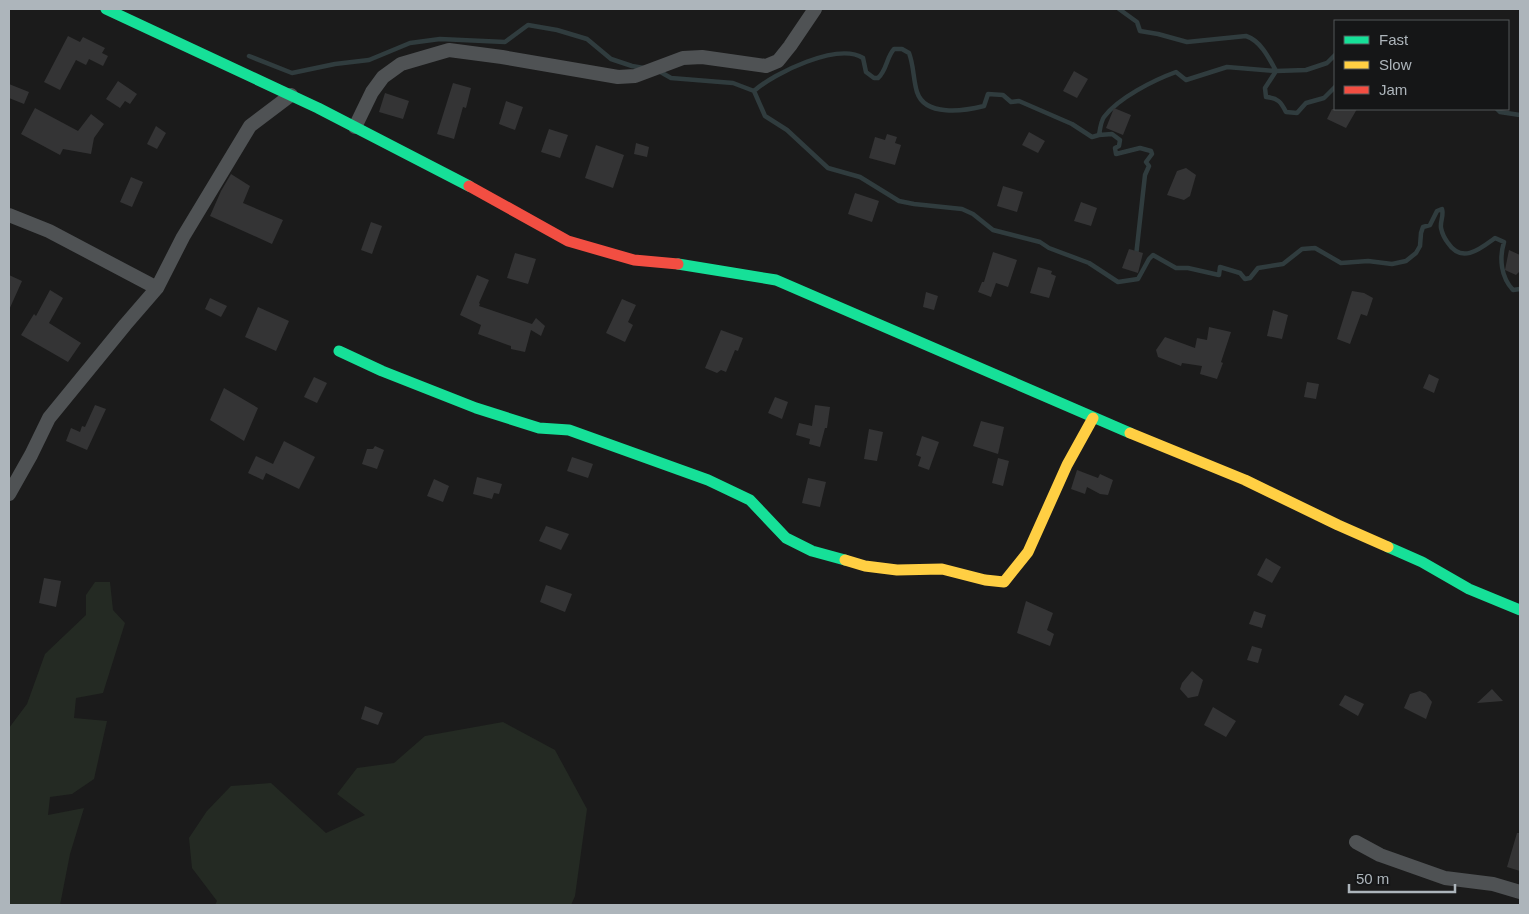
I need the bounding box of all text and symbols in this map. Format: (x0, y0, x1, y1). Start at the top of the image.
legend (1334, 20, 1509, 110)
text: Fast (1379, 31, 1409, 48)
text: Slow (1379, 56, 1412, 73)
text: Jam (1379, 81, 1407, 98)
scale bar (1349, 862, 1455, 894)
text: 50 m (1356, 870, 1389, 887)

